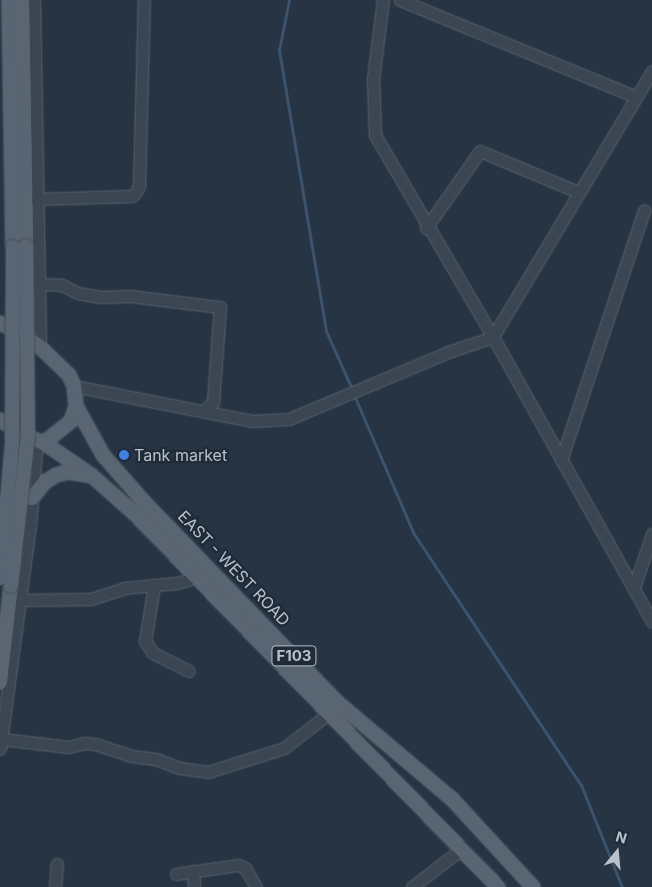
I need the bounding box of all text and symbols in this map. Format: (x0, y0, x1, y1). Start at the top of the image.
place label: Tank market (134, 445, 227, 465)
marker: Tank market (118, 449, 130, 461)
street label: EAST - WEST ROAD (174, 506, 294, 630)
road number: F103 (270, 644, 318, 668)
north arrow (592, 827, 642, 877)
text: N (614, 827, 629, 847)

